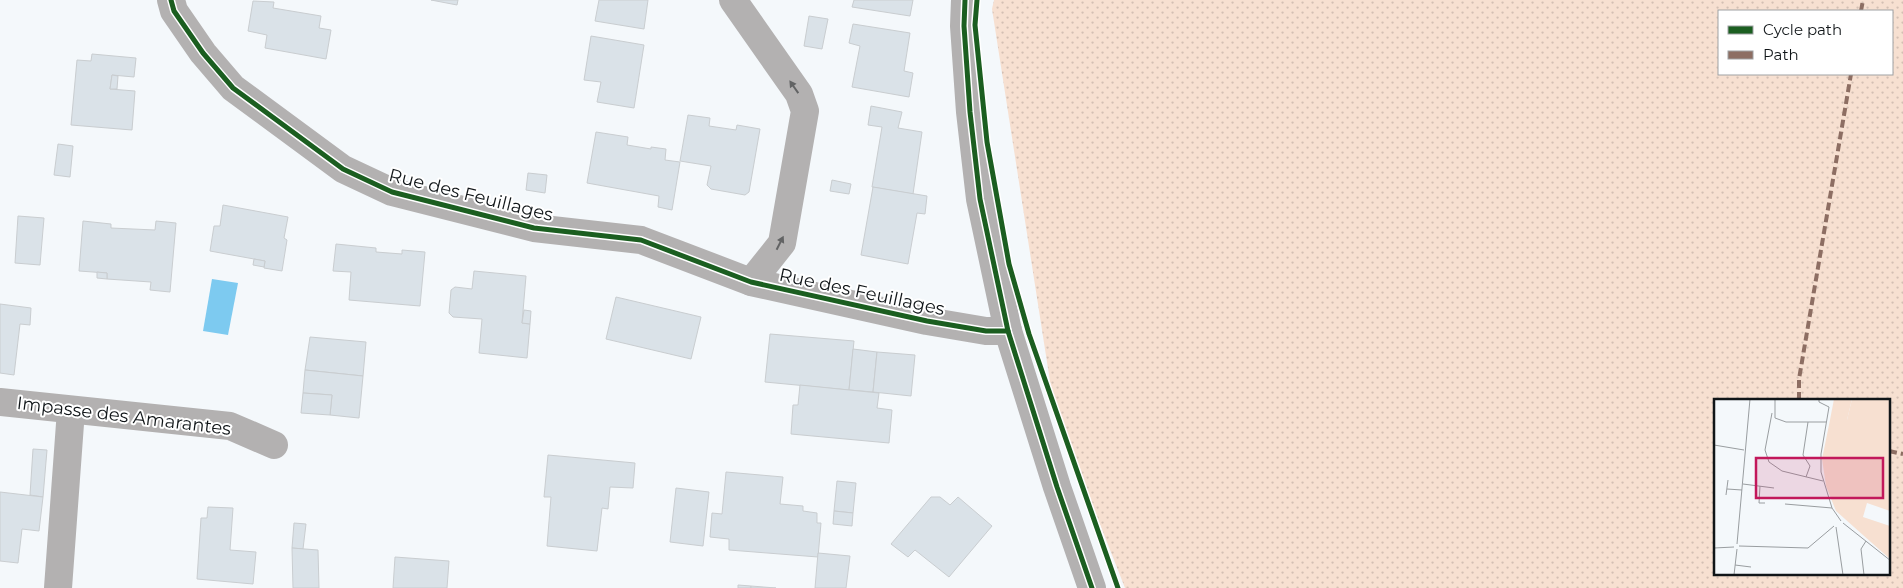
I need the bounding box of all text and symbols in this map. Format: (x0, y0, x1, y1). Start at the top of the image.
legend (1718, 10, 1893, 75)
text: Cycle path (1763, 20, 1842, 39)
text: Path (1763, 45, 1799, 64)
one-way arrow (789, 80, 799, 93)
street label: Rue des Feuillages (387, 164, 556, 226)
one-way arrow (776, 236, 784, 251)
street label: Rue des Feuillages (777, 264, 947, 320)
street label: Impasse des Amarantes (16, 392, 233, 440)
inset map (1714, 399, 1890, 576)

